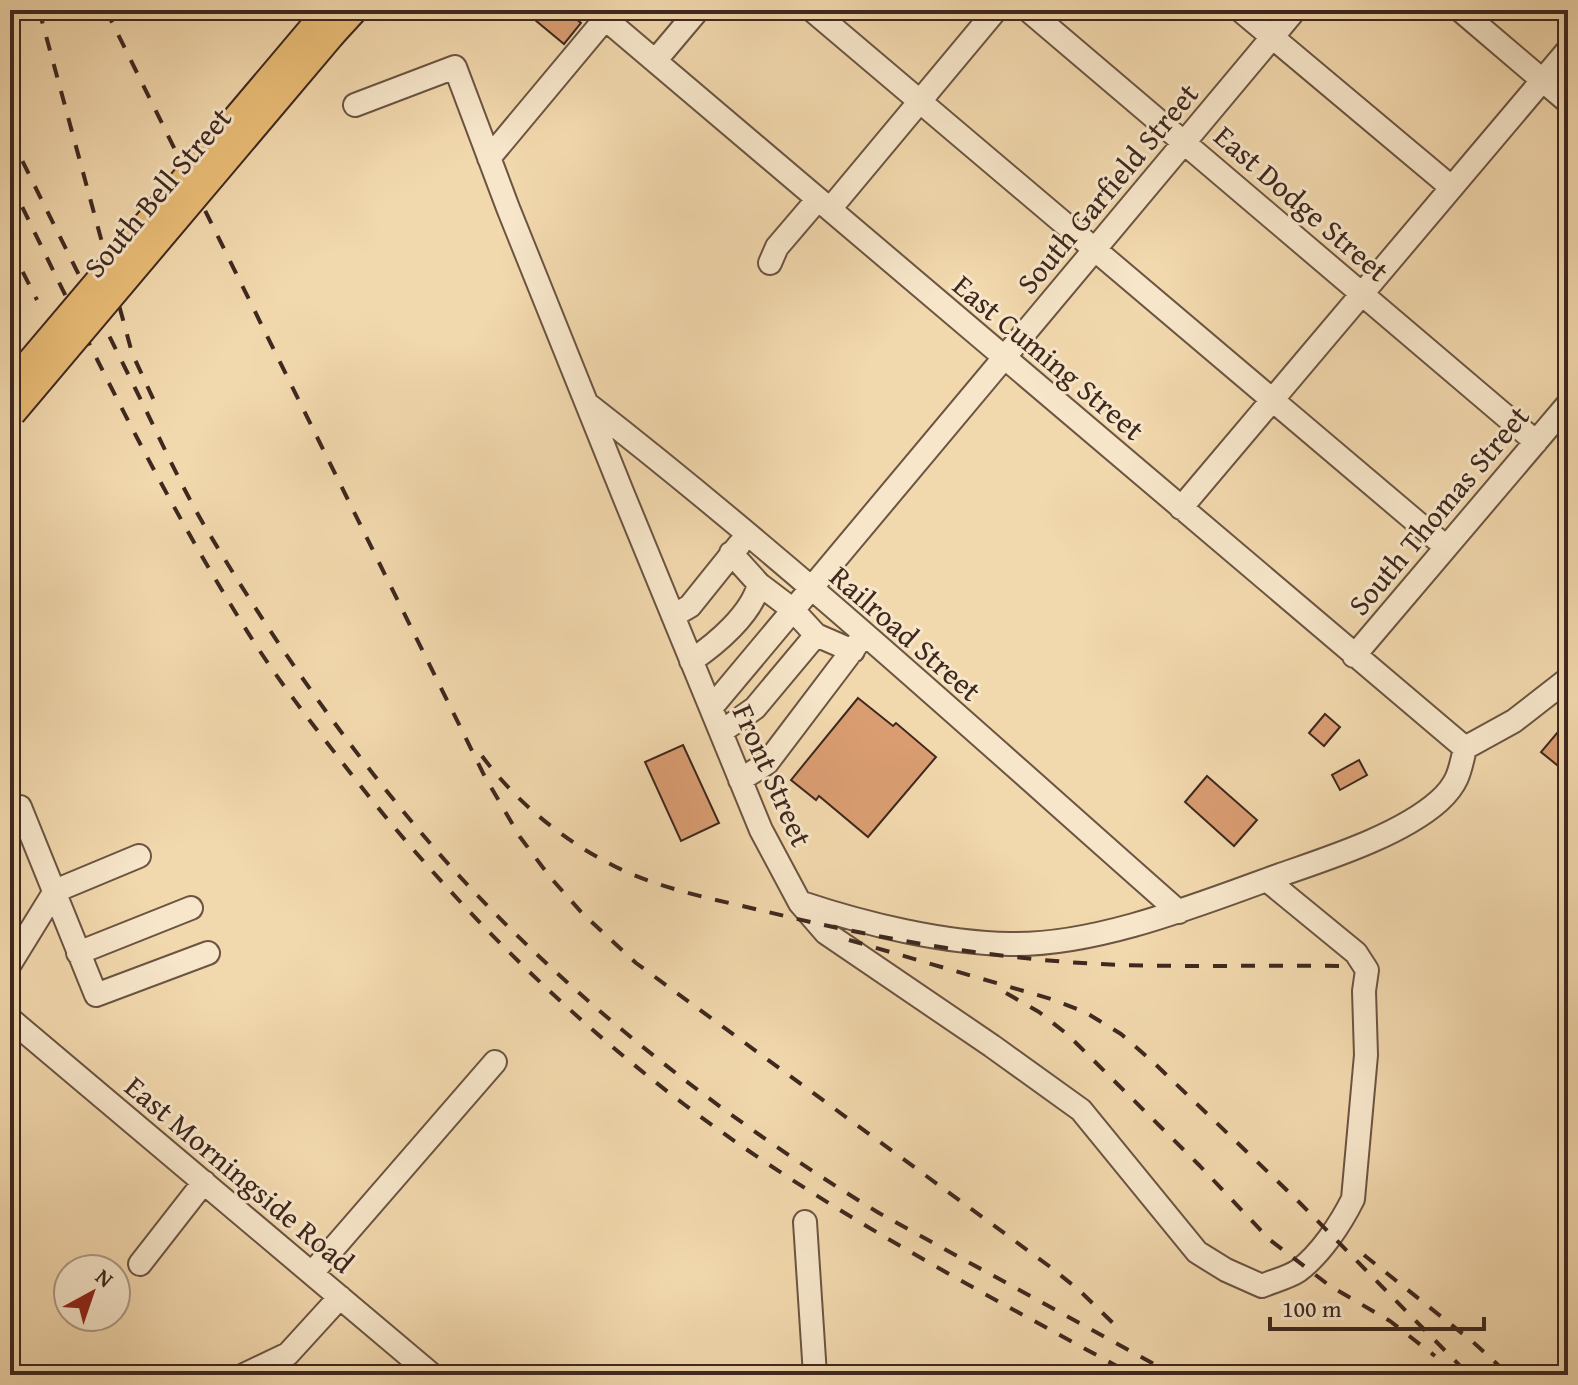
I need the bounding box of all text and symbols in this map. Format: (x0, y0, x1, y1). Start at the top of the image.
street label: South Garfield Street (1005, 73, 1209, 303)
street label: South Bell Street (72, 97, 242, 287)
street label: East Dodge Street (1205, 114, 1400, 292)
street label: East Cuming Street (944, 264, 1155, 451)
street label: South Thomas Street (1337, 395, 1539, 625)
street label: Railroad Street (821, 555, 992, 712)
street label: Front Street (722, 697, 824, 854)
street label: East Morningside Road (116, 1065, 364, 1283)
north arrow (52, 1253, 132, 1333)
text: N (89, 1261, 121, 1295)
scale bar (1270, 1281, 1484, 1331)
text: 100 m (1282, 1291, 1342, 1326)

